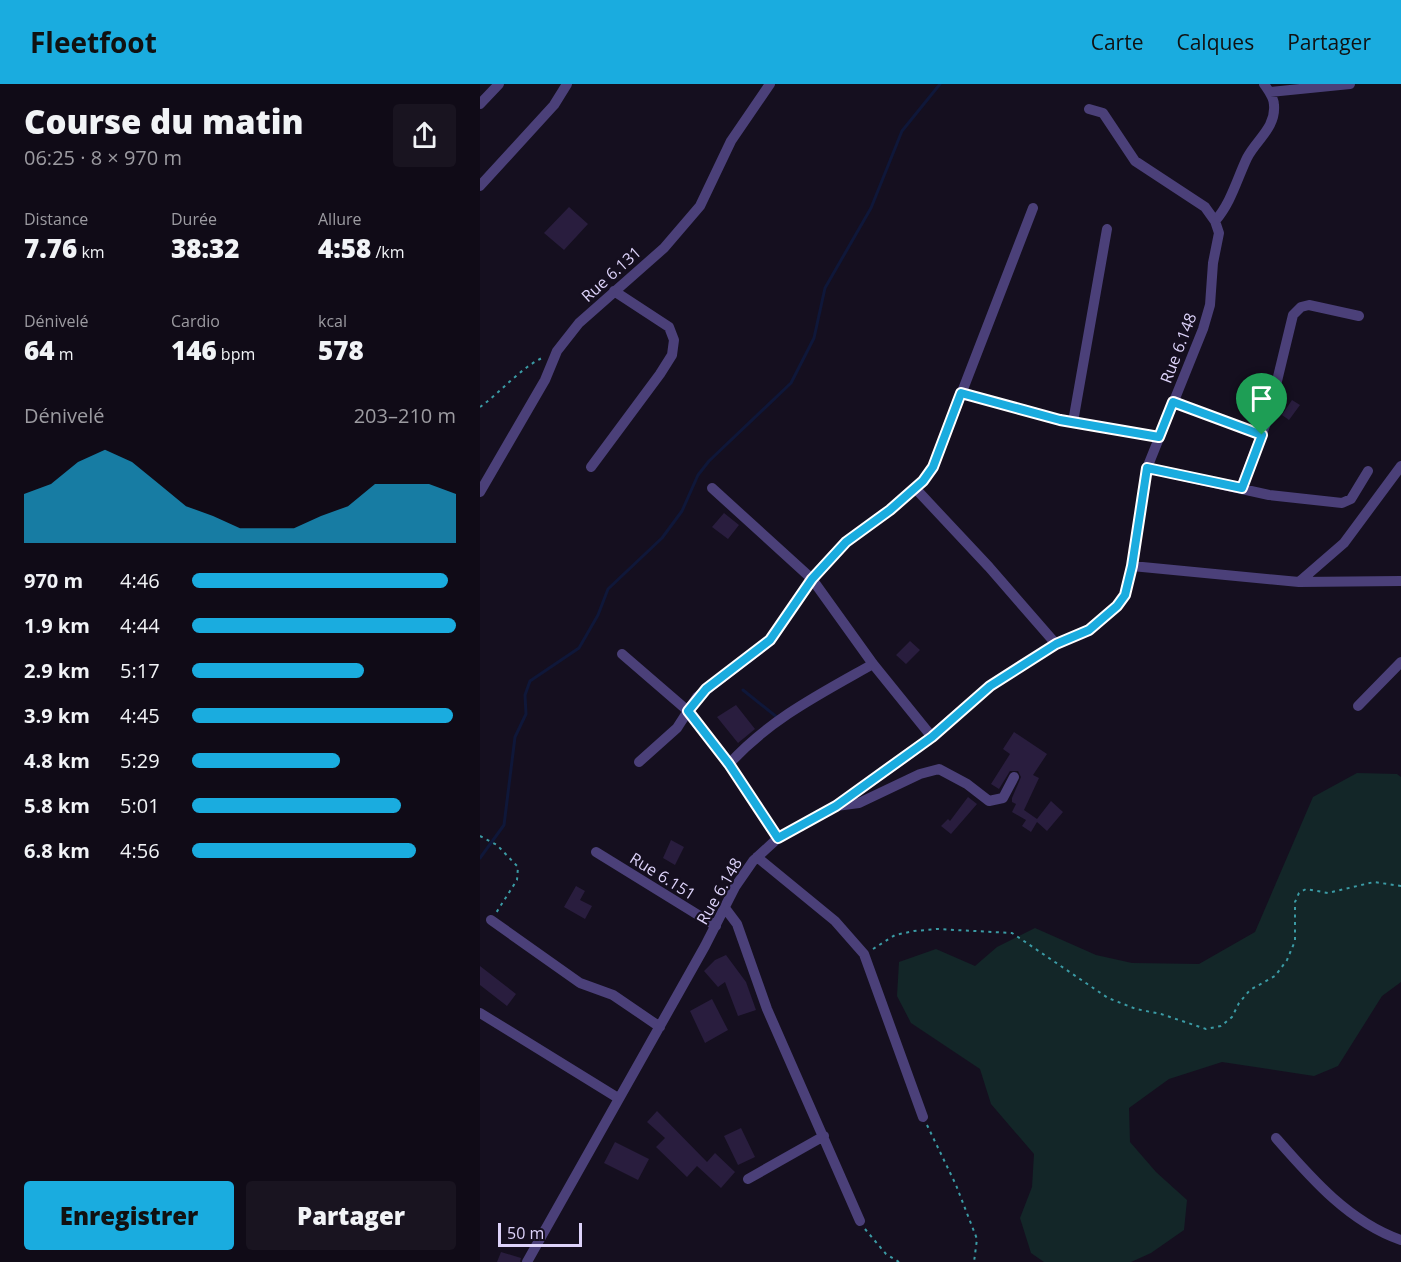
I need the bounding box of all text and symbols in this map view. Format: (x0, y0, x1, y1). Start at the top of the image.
text: Fleetfoot (30, 23, 157, 61)
text: Carte (1091, 28, 1143, 56)
text: Calques (1176, 28, 1254, 56)
text: Partager (1287, 28, 1371, 56)
text: Course du matin (24, 99, 304, 144)
button: share (393, 104, 456, 167)
text: 06:25 · 8 × 970 m (24, 144, 182, 171)
text: Distance (24, 208, 88, 230)
text: Durée (171, 208, 217, 230)
text: Allure (318, 208, 362, 230)
text: 7.76 (24, 230, 77, 266)
text: 38:32 (171, 230, 239, 266)
text: 4:58 (318, 230, 371, 266)
text: km (77, 241, 105, 263)
text: /km (371, 241, 404, 263)
street label: Rue 6.131 (576, 241, 646, 307)
text: Dénivelé (24, 310, 88, 332)
text: Cardio (171, 310, 220, 332)
text: kcal (318, 310, 347, 332)
street label: Rue 6.148 (1155, 310, 1201, 386)
text: 64 (24, 332, 54, 368)
text: 146 (171, 332, 217, 368)
text: 578 (318, 332, 364, 368)
text: m (54, 343, 73, 365)
text: bpm (217, 343, 255, 365)
pin (1236, 373, 1287, 435)
icon: arrive (1245, 382, 1278, 415)
text: Dénivelé (24, 402, 105, 429)
text: 203–210 m (354, 402, 456, 429)
text: 970 m (24, 567, 83, 594)
text: 4:46 (120, 567, 160, 594)
text: 1.9 km (24, 612, 90, 639)
text: 4:44 (120, 612, 160, 639)
text: 2.9 km (24, 657, 90, 684)
text: 5:17 (120, 657, 160, 684)
text: 3.9 km (24, 702, 90, 729)
text: 4:45 (120, 702, 160, 729)
text: 4.8 km (24, 747, 90, 774)
text: 5:29 (120, 747, 160, 774)
text: 5.8 km (24, 792, 90, 819)
text: 5:01 (120, 792, 160, 819)
text: 6.8 km (24, 837, 90, 864)
text: 4:56 (120, 837, 160, 864)
street label: Rue 6.151 (626, 847, 700, 905)
street label: Rue 6.148 (691, 854, 747, 928)
button: Enregistrer (24, 1181, 234, 1250)
button: Partager (246, 1181, 456, 1250)
scale bar (498, 1220, 582, 1248)
text: 50 m (507, 1222, 544, 1244)

